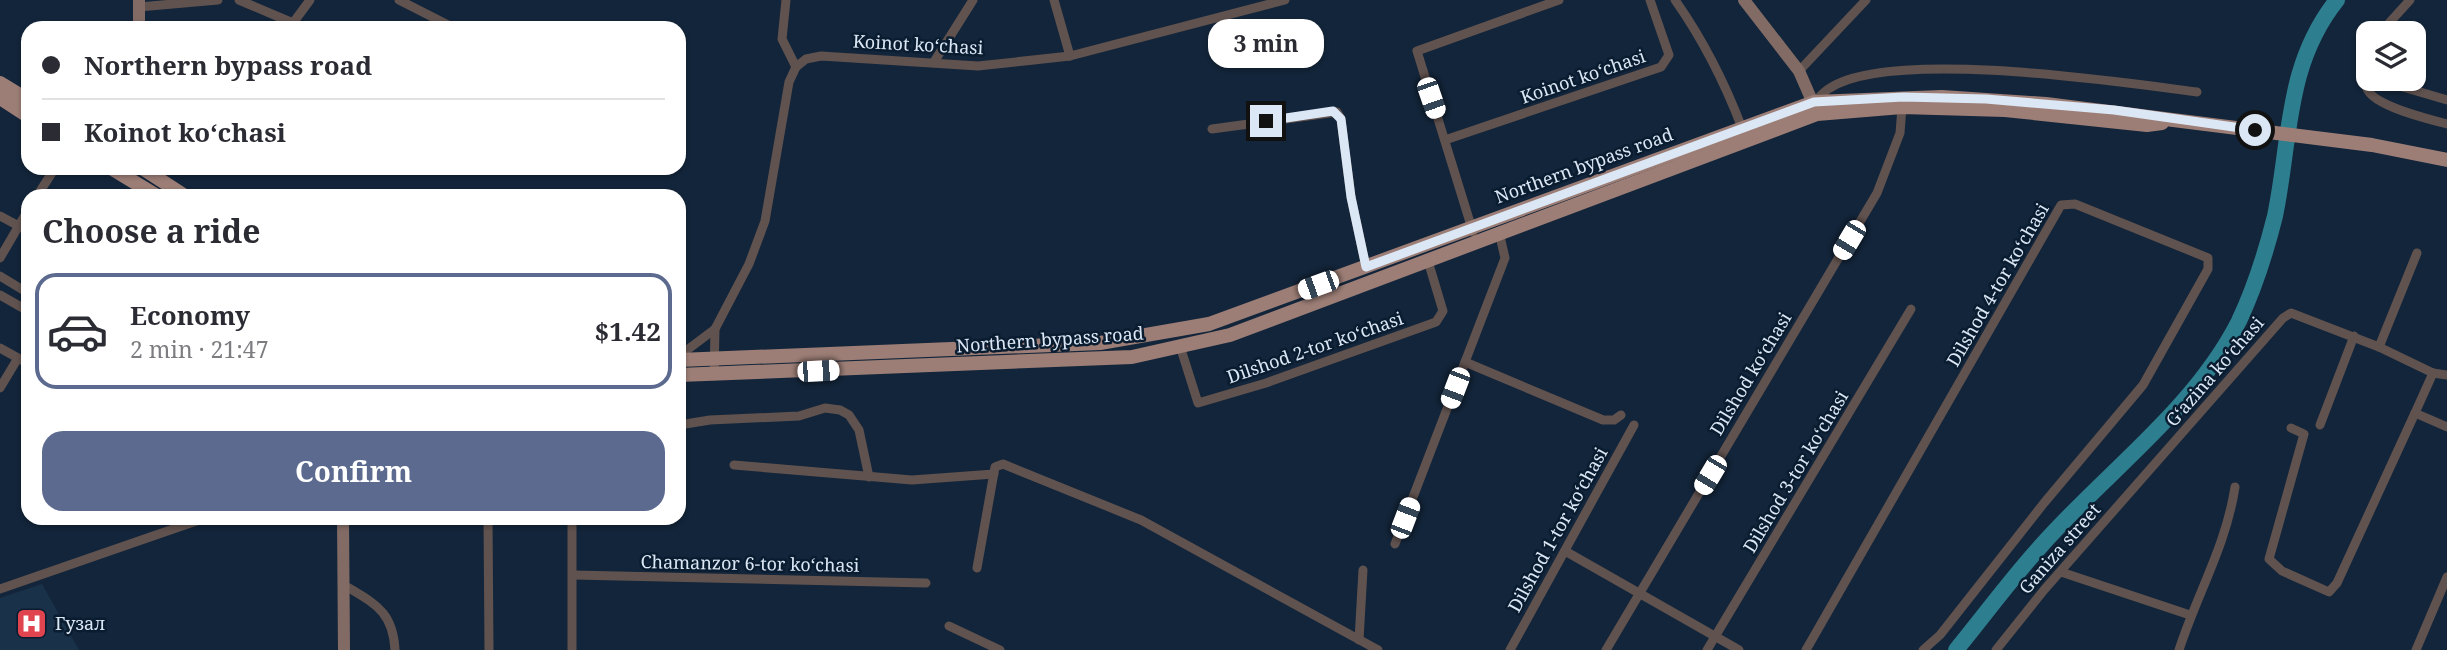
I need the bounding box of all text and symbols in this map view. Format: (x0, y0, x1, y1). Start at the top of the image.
callout: 3 min (1208, 19, 1324, 68)
map controls (2356, 21, 2426, 91)
button: layers (2356, 21, 2426, 91)
text: 3 min (1233, 27, 1299, 59)
street label: Koinot koʻchasi (852, 29, 984, 59)
street label: Koinot koʻchasi (1517, 43, 1649, 109)
text: Northern bypass road (84, 47, 372, 83)
car (1415, 75, 1448, 121)
route end (1250, 105, 1282, 137)
text: Koinot koʻchasi (84, 114, 286, 150)
route start (2239, 114, 2271, 146)
street label: Northern bypass road (1491, 122, 1676, 208)
street label: Dilshod 4-tor koʻchasi (1940, 198, 2054, 371)
text: Choose a ride (42, 209, 261, 252)
car (1830, 217, 1869, 263)
car (1295, 268, 1342, 302)
text: Economy (130, 297, 250, 333)
icon: car (46, 300, 109, 363)
street label: Dilshod 2-tor koʻchasi (1223, 306, 1406, 389)
street label: Dilshod koʻchasi (1704, 307, 1796, 439)
street label: Gʻazina koʻchasi (2160, 311, 2269, 431)
text: $1.42 (595, 313, 661, 349)
street label: Northern bypass road (955, 320, 1144, 358)
text: 2 min · 21:47 (130, 333, 268, 365)
car (797, 359, 840, 383)
car (1438, 365, 1473, 411)
street label: Dilshod 3-tor koʻchasi (1737, 386, 1853, 557)
button: Confirm (42, 431, 665, 511)
street label: Dilshod 1-tor koʻchasi (1502, 443, 1613, 616)
car (1691, 452, 1730, 498)
car (1388, 495, 1423, 541)
street label: Ganiza street (2013, 498, 2105, 599)
street label: Chamanzor 6-tor koʻchasi (640, 549, 860, 577)
hospital icon: Гузал (15, 607, 49, 641)
place label: Гузал (55, 611, 105, 635)

